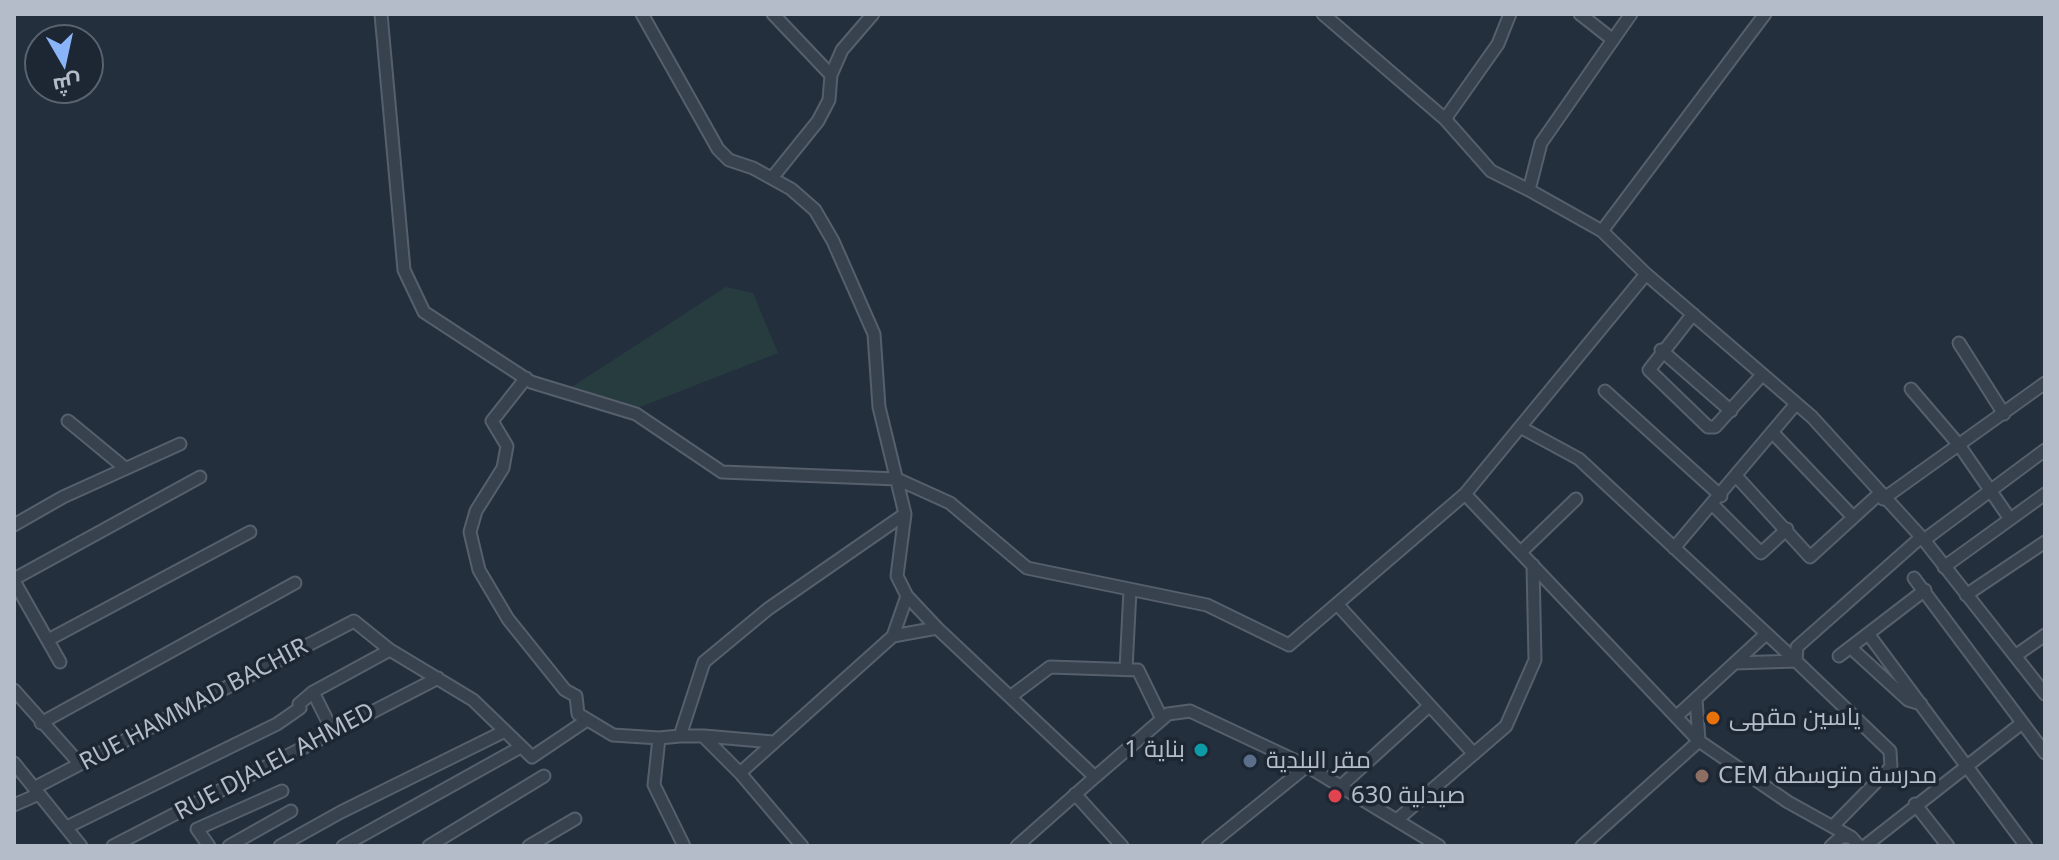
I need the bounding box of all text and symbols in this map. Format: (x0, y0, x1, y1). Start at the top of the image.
north arrow (24, 24, 104, 104)
text: ش (51, 69, 84, 103)
street label: RUE HAMMAD BACHIR (75, 633, 313, 777)
street label: RUE DJALEL AHMED (170, 697, 380, 827)
place label: ياسين مقهى (1729, 704, 1860, 732)
marker: ياسين مقهى (1704, 709, 1722, 727)
place label: بناية 1 (1124, 736, 1185, 764)
marker: بناية 1 (1192, 741, 1210, 759)
place label: مقر البلدية (1266, 747, 1371, 775)
marker: مقر البلدية (1241, 752, 1259, 770)
place label: CEM مدرسة متوسطة (1718, 762, 1937, 790)
marker: CEM مدرسة متوسطة (1693, 767, 1711, 785)
place label: صيدلية 630 (1351, 782, 1466, 810)
marker: صيدلية 630 (1326, 787, 1344, 805)

